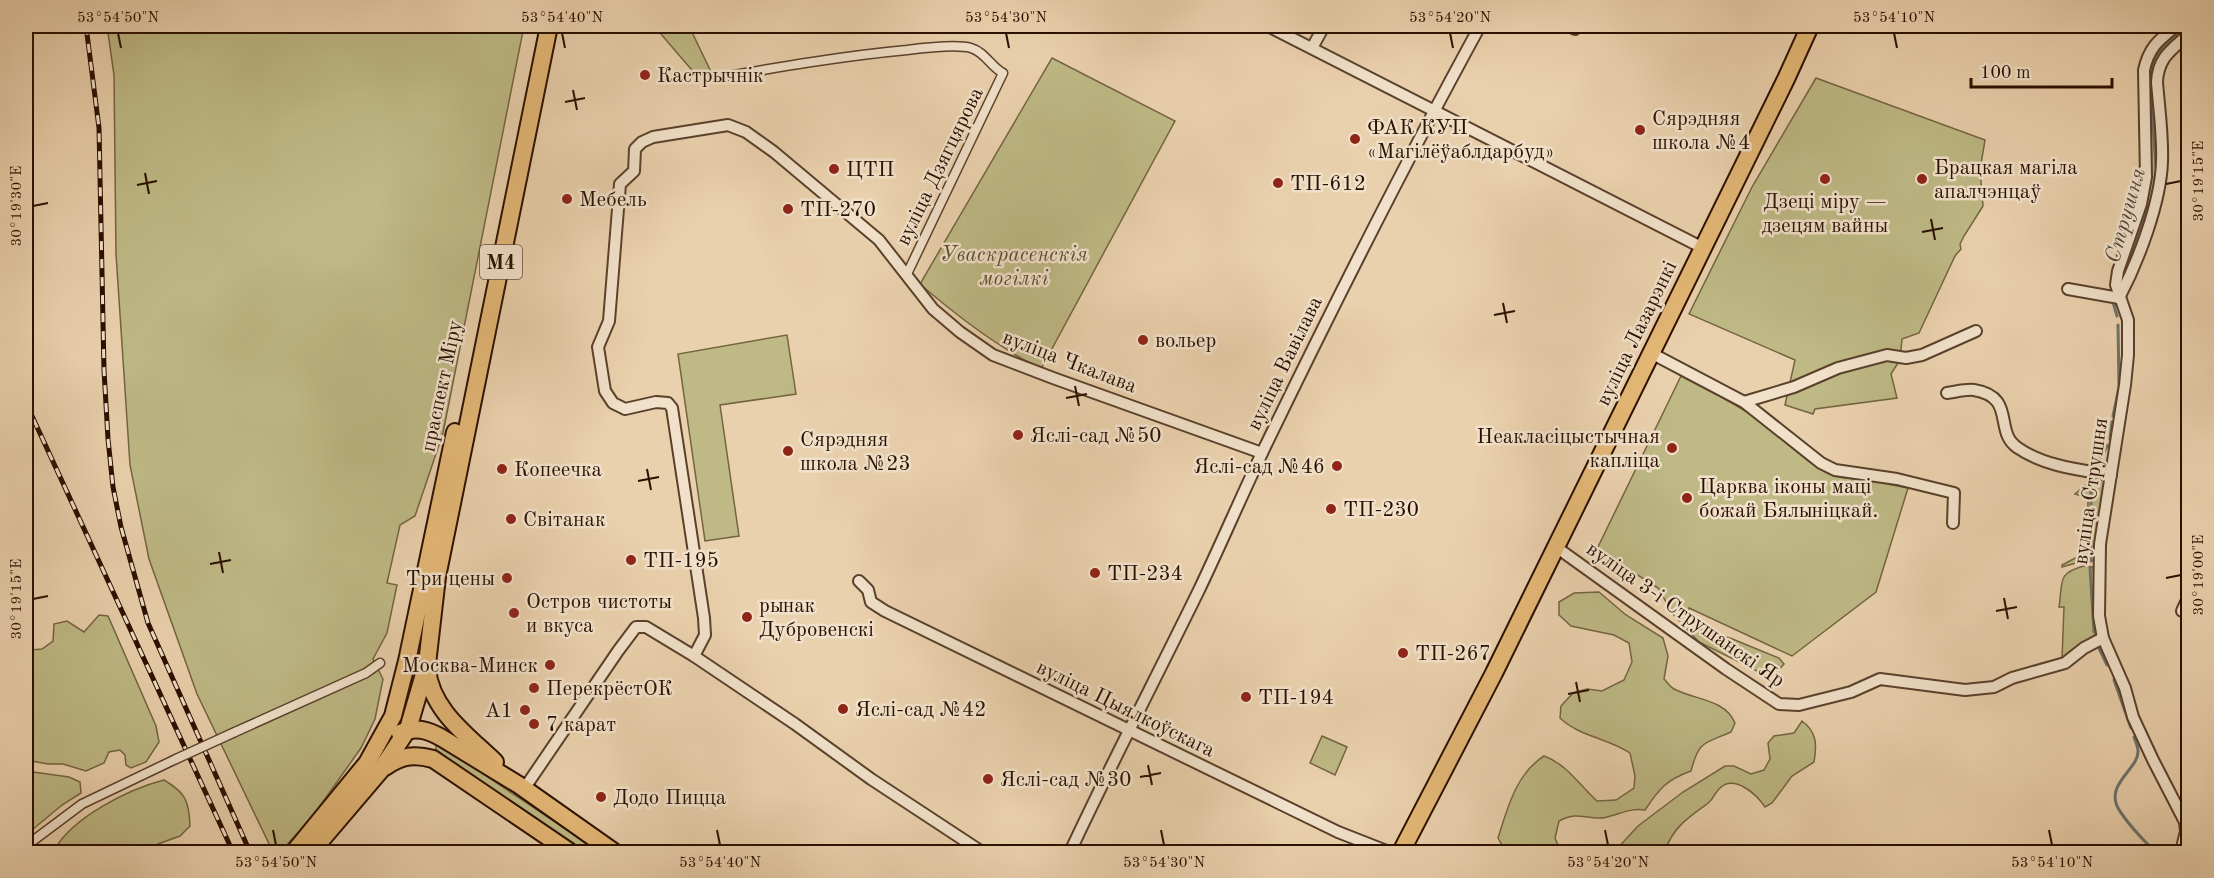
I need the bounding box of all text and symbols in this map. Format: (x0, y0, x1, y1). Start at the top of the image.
text: 53°54'50"N (77, 11, 159, 26)
text: 53°54'40"N (521, 11, 603, 26)
text: 53°54'30"N (965, 11, 1047, 26)
text: 53°54'20"N (1409, 11, 1491, 26)
text: 53°54'10"N (1853, 11, 1935, 26)
scale bar (1971, 51, 2112, 89)
text: 100 m (1980, 64, 2031, 82)
place label: Кастрычнік (657, 66, 764, 87)
marker: Кастрычнік (638, 68, 652, 82)
street label: вуліца Дзягцярова (893, 84, 988, 249)
place label: Сярэдняя школа №4 (1652, 109, 1750, 154)
place label: ФАК КУП «Магілёўаблдарбуд» (1367, 118, 1555, 163)
marker: Сярэдняя школа №4 (1633, 123, 1647, 137)
marker: ФАК КУП «Магілёўаблдарбуд» (1348, 132, 1362, 146)
text: 30°19'15"E (2192, 141, 2207, 221)
place label: Брацкая магіла апалчэнцаў (1934, 158, 2078, 203)
place label: ЦТП (846, 160, 894, 181)
marker: ЦТП (827, 162, 841, 176)
water label: Струшня (2102, 165, 2150, 266)
text: 30°19'30"E (10, 166, 25, 246)
marker: Дзеці міру — дзецям вайны (1818, 172, 1832, 186)
marker: Брацкая магіла апалчэнцаў (1915, 172, 1929, 186)
place label: ТП-612 (1290, 174, 1366, 195)
marker: ТП-612 (1271, 176, 1285, 190)
place label: Мебель (579, 190, 647, 211)
marker: Мебель (560, 192, 574, 206)
place label: Дзеці міру — дзецям вайны (1762, 192, 1888, 237)
place label: ТП-270 (800, 200, 876, 221)
marker: ТП-270 (781, 202, 795, 216)
road number: М4 (480, 245, 522, 279)
park label: Уваскрасенскія могілкі (940, 245, 1088, 290)
street label: вуліца Лазарэнкі (1593, 258, 1681, 409)
street label: вуліца Вавілава (1244, 293, 1327, 434)
street label: праспект Міру (418, 318, 467, 454)
street label: вуліца Чкалава (1000, 327, 1139, 398)
place label: вольер (1155, 331, 1216, 352)
marker: вольер (1136, 333, 1150, 347)
street label: вуліца Струшня (2071, 416, 2112, 566)
place label: Яслі-сад №50 (1030, 426, 1161, 447)
place label: Неакласіцыстычная капліца (1477, 427, 1660, 472)
marker: Яслі-сад №50 (1011, 428, 1025, 442)
place label: Сярэдняя школа №23 (800, 430, 911, 475)
marker: Неакласіцыстычная капліца (1665, 441, 1679, 455)
marker: Сярэдняя школа №23 (781, 444, 795, 458)
place label: Яслі-сад №46 (1194, 457, 1325, 478)
marker: Яслі-сад №46 (1330, 459, 1344, 473)
place label: Копеечка (514, 460, 602, 481)
marker: Копеечка (495, 462, 509, 476)
place label: Царква іконы маці божай Бялыніцкай. (1699, 477, 1878, 522)
marker: Царква іконы маці божай Бялыніцкай. (1680, 491, 1694, 505)
place label: ТП-230 (1343, 500, 1419, 521)
marker: ТП-230 (1324, 502, 1338, 516)
place label: Світанак (523, 510, 606, 531)
marker: Світанак (504, 512, 518, 526)
text: 30°19'00"E (2192, 535, 2207, 615)
street label: вуліца 3-і Струшанскі Яр (1582, 539, 1788, 692)
place label: ТП-195 (643, 551, 719, 572)
marker: ТП-195 (624, 553, 638, 567)
text: 30°19'15"E (10, 559, 25, 639)
place label: ТП-234 (1107, 564, 1183, 585)
marker: ТП-234 (1088, 566, 1102, 580)
place label: Три цены (405, 569, 495, 590)
marker: Три цены (500, 571, 514, 585)
place label: Остров чистоты и вкуса (526, 592, 672, 637)
place label: рынак Дубровенскі (759, 596, 874, 641)
marker: Остров чистоты и вкуса (507, 606, 521, 620)
marker: рынак Дубровенскі (740, 610, 754, 624)
place label: ТП-267 (1415, 644, 1491, 665)
marker: ТП-267 (1396, 646, 1410, 660)
place label: Москва-Минск (402, 656, 538, 677)
street label: вуліца Цыялкоўскага (1033, 657, 1218, 762)
marker: Москва-Минск (543, 658, 557, 672)
place label: ПерекрёстОК (546, 679, 673, 700)
marker: ПерекрёстОК (527, 681, 541, 695)
place label: ТП-194 (1258, 688, 1334, 709)
marker: ТП-194 (1239, 690, 1253, 704)
place label: Яслі-сад №42 (855, 700, 986, 721)
place label: A1 (485, 701, 513, 722)
marker: Яслі-сад №42 (836, 702, 850, 716)
marker: A1 (518, 703, 532, 717)
place label: 7 карат (546, 715, 616, 736)
marker: 7 карат (527, 717, 541, 731)
place label: Яслі-сад №30 (1000, 770, 1131, 791)
marker: Яслі-сад №30 (981, 772, 995, 786)
place label: Додо Пицца (613, 788, 726, 809)
marker: Додо Пицца (594, 790, 608, 804)
text: 53°54'50"N (235, 856, 317, 871)
text: 53°54'40"N (679, 856, 761, 871)
text: 53°54'30"N (1123, 856, 1205, 871)
text: 53°54'20"N (1567, 856, 1649, 871)
text: 53°54'10"N (2011, 856, 2093, 871)

